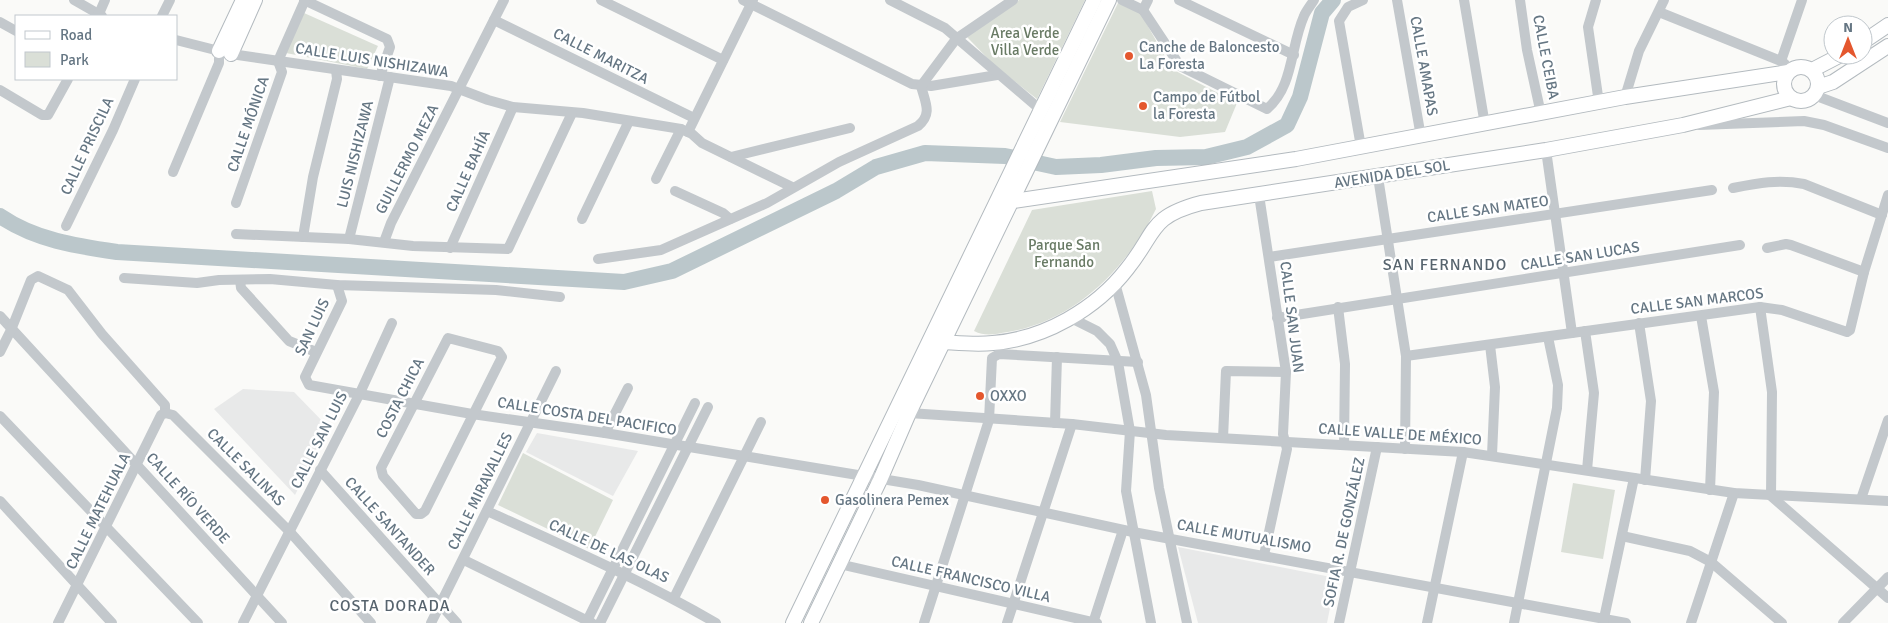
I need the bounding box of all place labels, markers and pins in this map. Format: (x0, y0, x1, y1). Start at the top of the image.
place label: Canche de Baloncesto La Foresta (1139, 38, 1280, 73)
marker: Canche de Baloncesto La Foresta (1123, 50, 1135, 62)
place label: Campo de Fútbol la Foresta (1153, 88, 1260, 123)
marker: Campo de Fútbol la Foresta (1137, 100, 1149, 112)
place label: OXXO (990, 387, 1027, 405)
marker: OXXO (974, 390, 986, 402)
place label: Gasolinera Pemex (835, 491, 949, 509)
marker: Gasolinera Pemex (819, 494, 831, 506)

